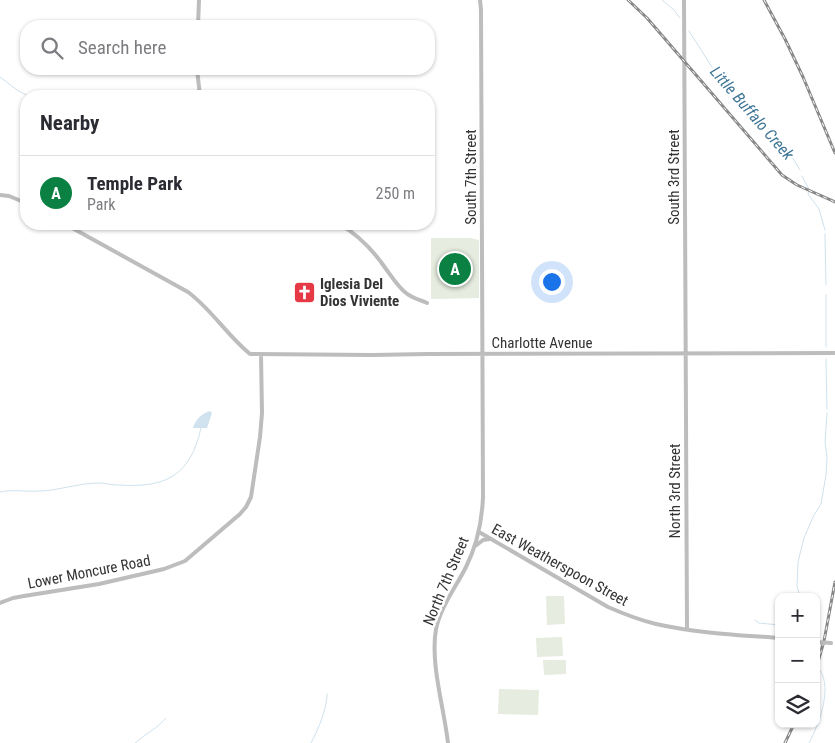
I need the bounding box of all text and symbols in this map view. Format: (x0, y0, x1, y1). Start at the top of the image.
search box (20, 20, 435, 75)
icon: search (38, 34, 66, 62)
text: Search here (78, 36, 166, 59)
water label: Little Buffalo Creek (706, 62, 798, 164)
text: Nearby (40, 111, 99, 135)
street label: South 7th Street (462, 129, 480, 225)
street label: South 3rd Street (665, 129, 683, 225)
text: Temple Park (87, 172, 182, 195)
text: A (51, 184, 61, 203)
text: 250 m (376, 184, 415, 203)
text: Park (87, 195, 116, 214)
pin: A (439, 250, 471, 288)
your location (539, 269, 565, 295)
place label: Iglesia Del Dios Viviente (320, 275, 399, 310)
church icon: Iglesia Del Dios Viviente (292, 281, 316, 305)
street label: Charlotte Avenue (491, 334, 593, 352)
street label: North 3rd Street (666, 444, 684, 538)
street label: East Weatherspoon Street (489, 520, 631, 610)
street label: North 7th Street (419, 534, 473, 628)
street label: Lower Moncure Road (26, 551, 152, 593)
map controls (775, 593, 820, 728)
button: + (775, 593, 820, 638)
button: − (775, 638, 820, 683)
button: layers (775, 683, 820, 728)

